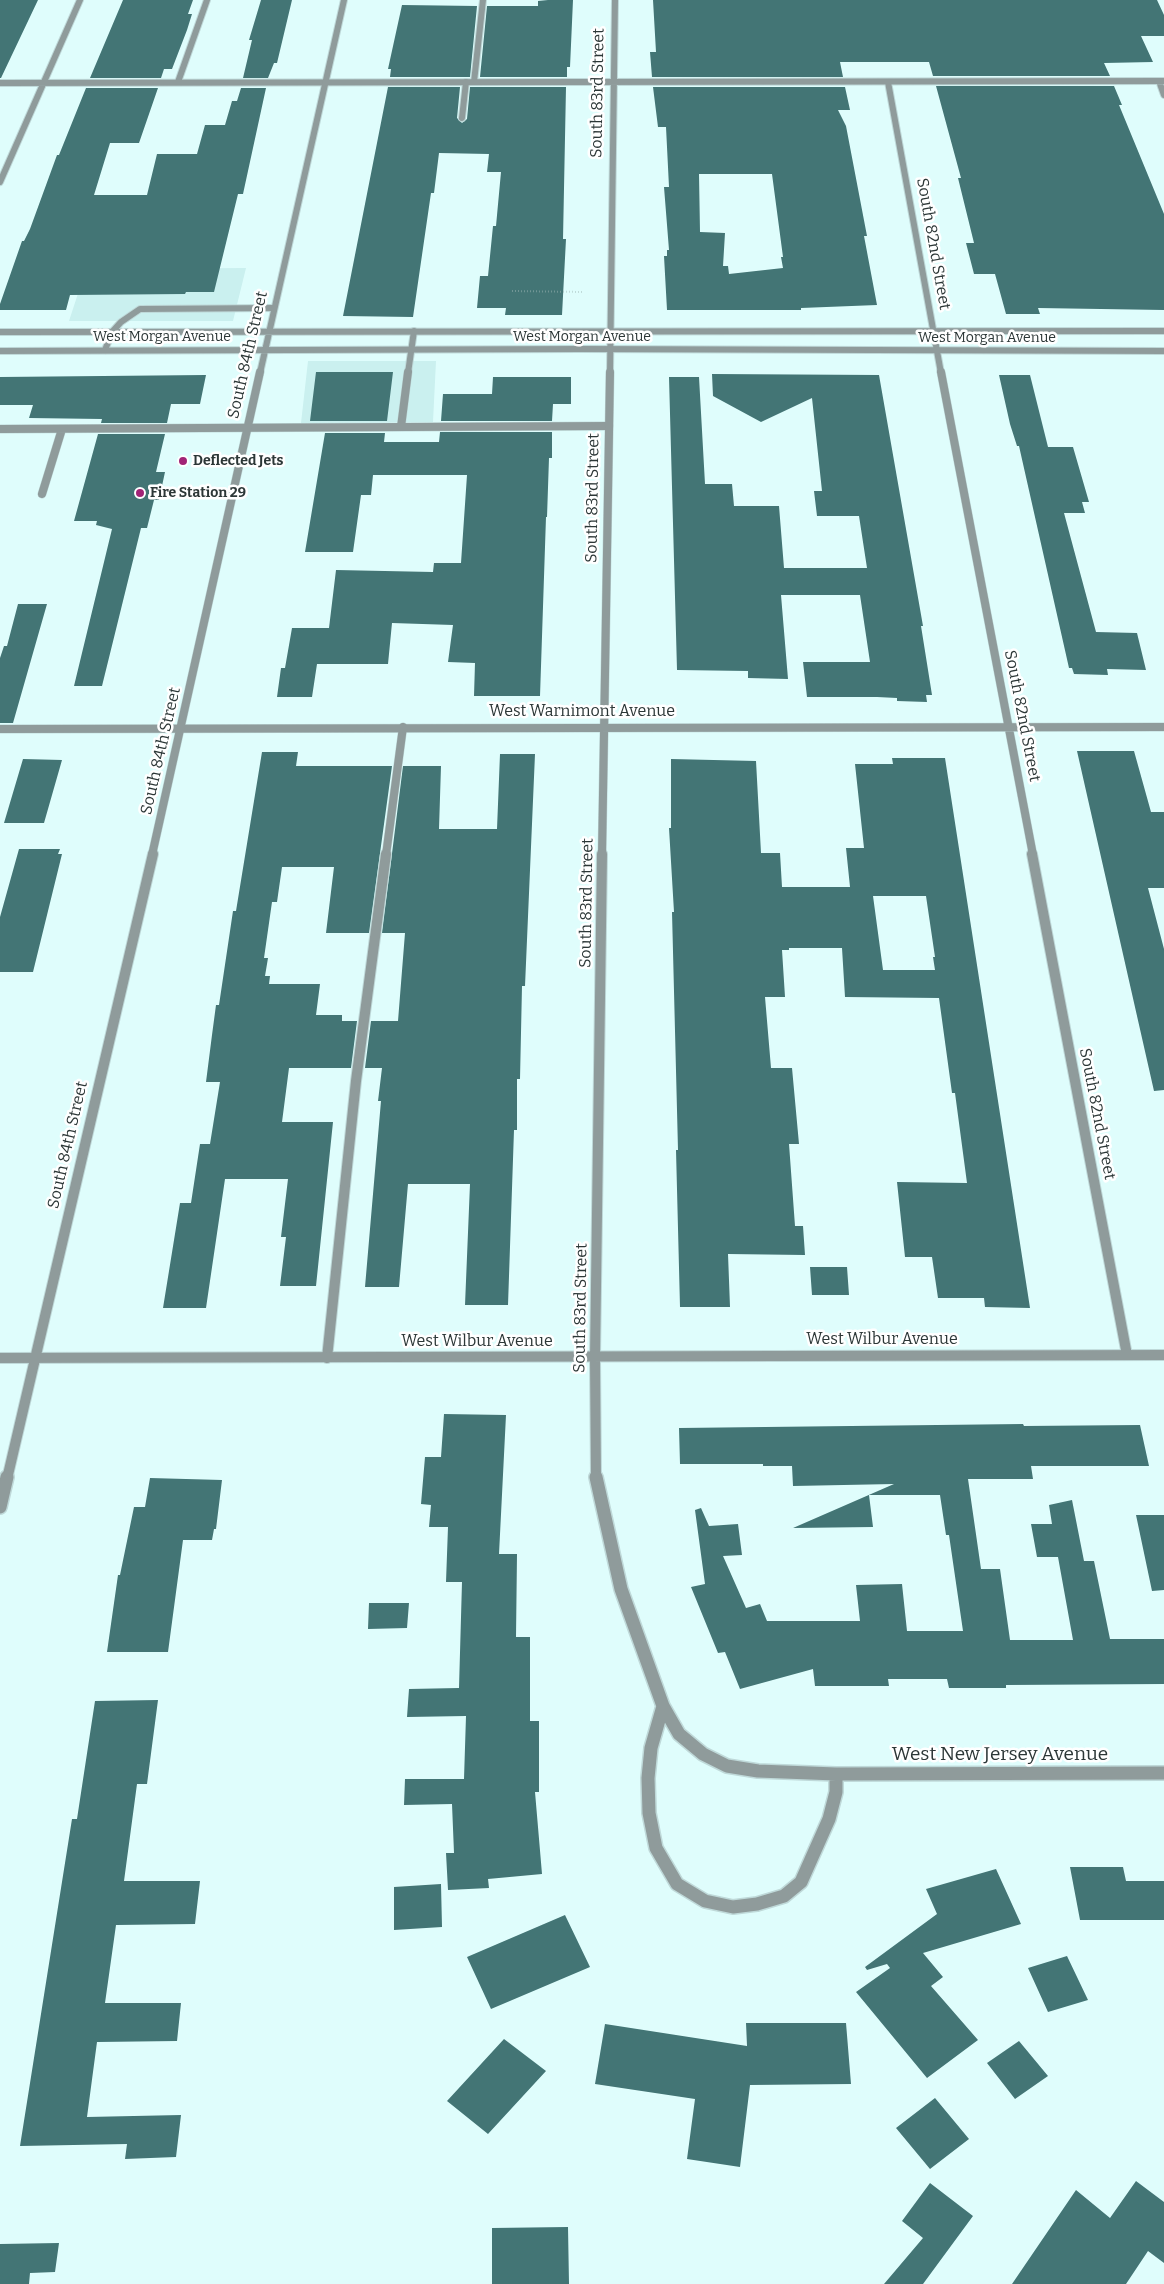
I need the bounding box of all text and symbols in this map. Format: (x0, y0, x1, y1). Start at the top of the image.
street label: South 83rd Street (587, 28, 609, 158)
street label: South 82nd Street (912, 177, 954, 311)
street label: South 84th Street (224, 289, 272, 421)
street label: West Morgan Avenue (93, 329, 231, 345)
street label: West Morgan Avenue (513, 329, 651, 345)
street label: West Morgan Avenue (918, 330, 1056, 346)
street label: South 83rd Street (582, 433, 604, 563)
place label: Deflected Jets (193, 453, 283, 469)
marker: Deflected Jets (177, 455, 189, 467)
place label: Fire Station 29 (150, 485, 246, 501)
marker: Fire Station 29 (134, 487, 146, 499)
street label: South 82nd Street (1000, 649, 1044, 783)
street label: South 84th Street (137, 685, 185, 817)
street label: West Warnimont Avenue (489, 702, 675, 722)
street label: South 83rd Street (576, 838, 598, 968)
street label: South 82nd Street (1075, 1047, 1119, 1181)
street label: South 84th Street (44, 1079, 92, 1211)
street label: South 83rd Street (570, 1243, 592, 1373)
street label: West Wilbur Avenue (806, 1330, 958, 1350)
street label: West Wilbur Avenue (401, 1332, 553, 1352)
street label: West New Jersey Avenue (892, 1744, 1108, 1766)

